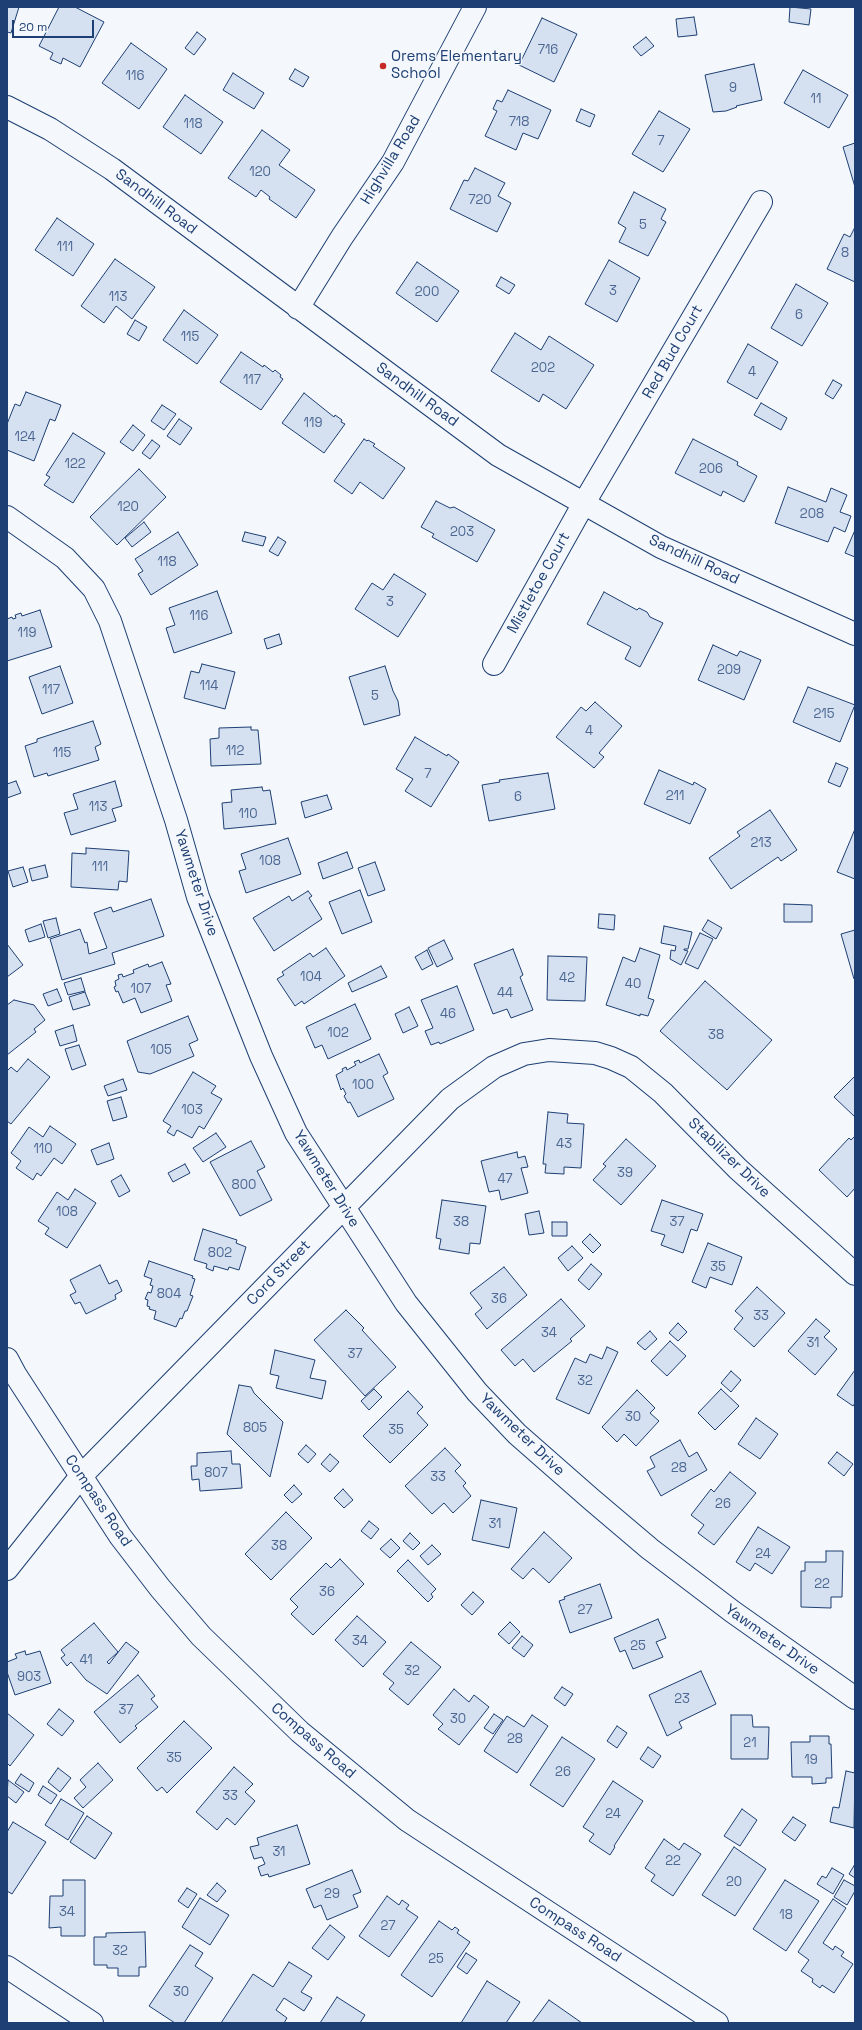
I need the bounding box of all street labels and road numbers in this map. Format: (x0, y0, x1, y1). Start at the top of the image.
street label: Highvilla Road (357, 112, 425, 208)
street label: Sandhill Road (112, 165, 200, 239)
street label: Red Bud Court (639, 302, 707, 402)
street label: Sandhill Road (372, 359, 462, 431)
street label: Mistletoe Court (504, 529, 574, 637)
street label: Sandhill Road (646, 531, 742, 589)
street label: Yawmeter Drive (170, 827, 222, 939)
street label: Stabilizer Drive (684, 1114, 774, 1202)
street label: Yawmeter Drive (289, 1127, 363, 1231)
street label: Cord Street (243, 1237, 315, 1309)
street label: Yawmeter Drive (476, 1390, 568, 1480)
street label: Compass Road (61, 1452, 135, 1550)
street label: Yawmeter Drive (721, 1601, 823, 1679)
street label: Compass Road (267, 1699, 359, 1783)
street label: Compass Road (525, 1893, 625, 1967)

